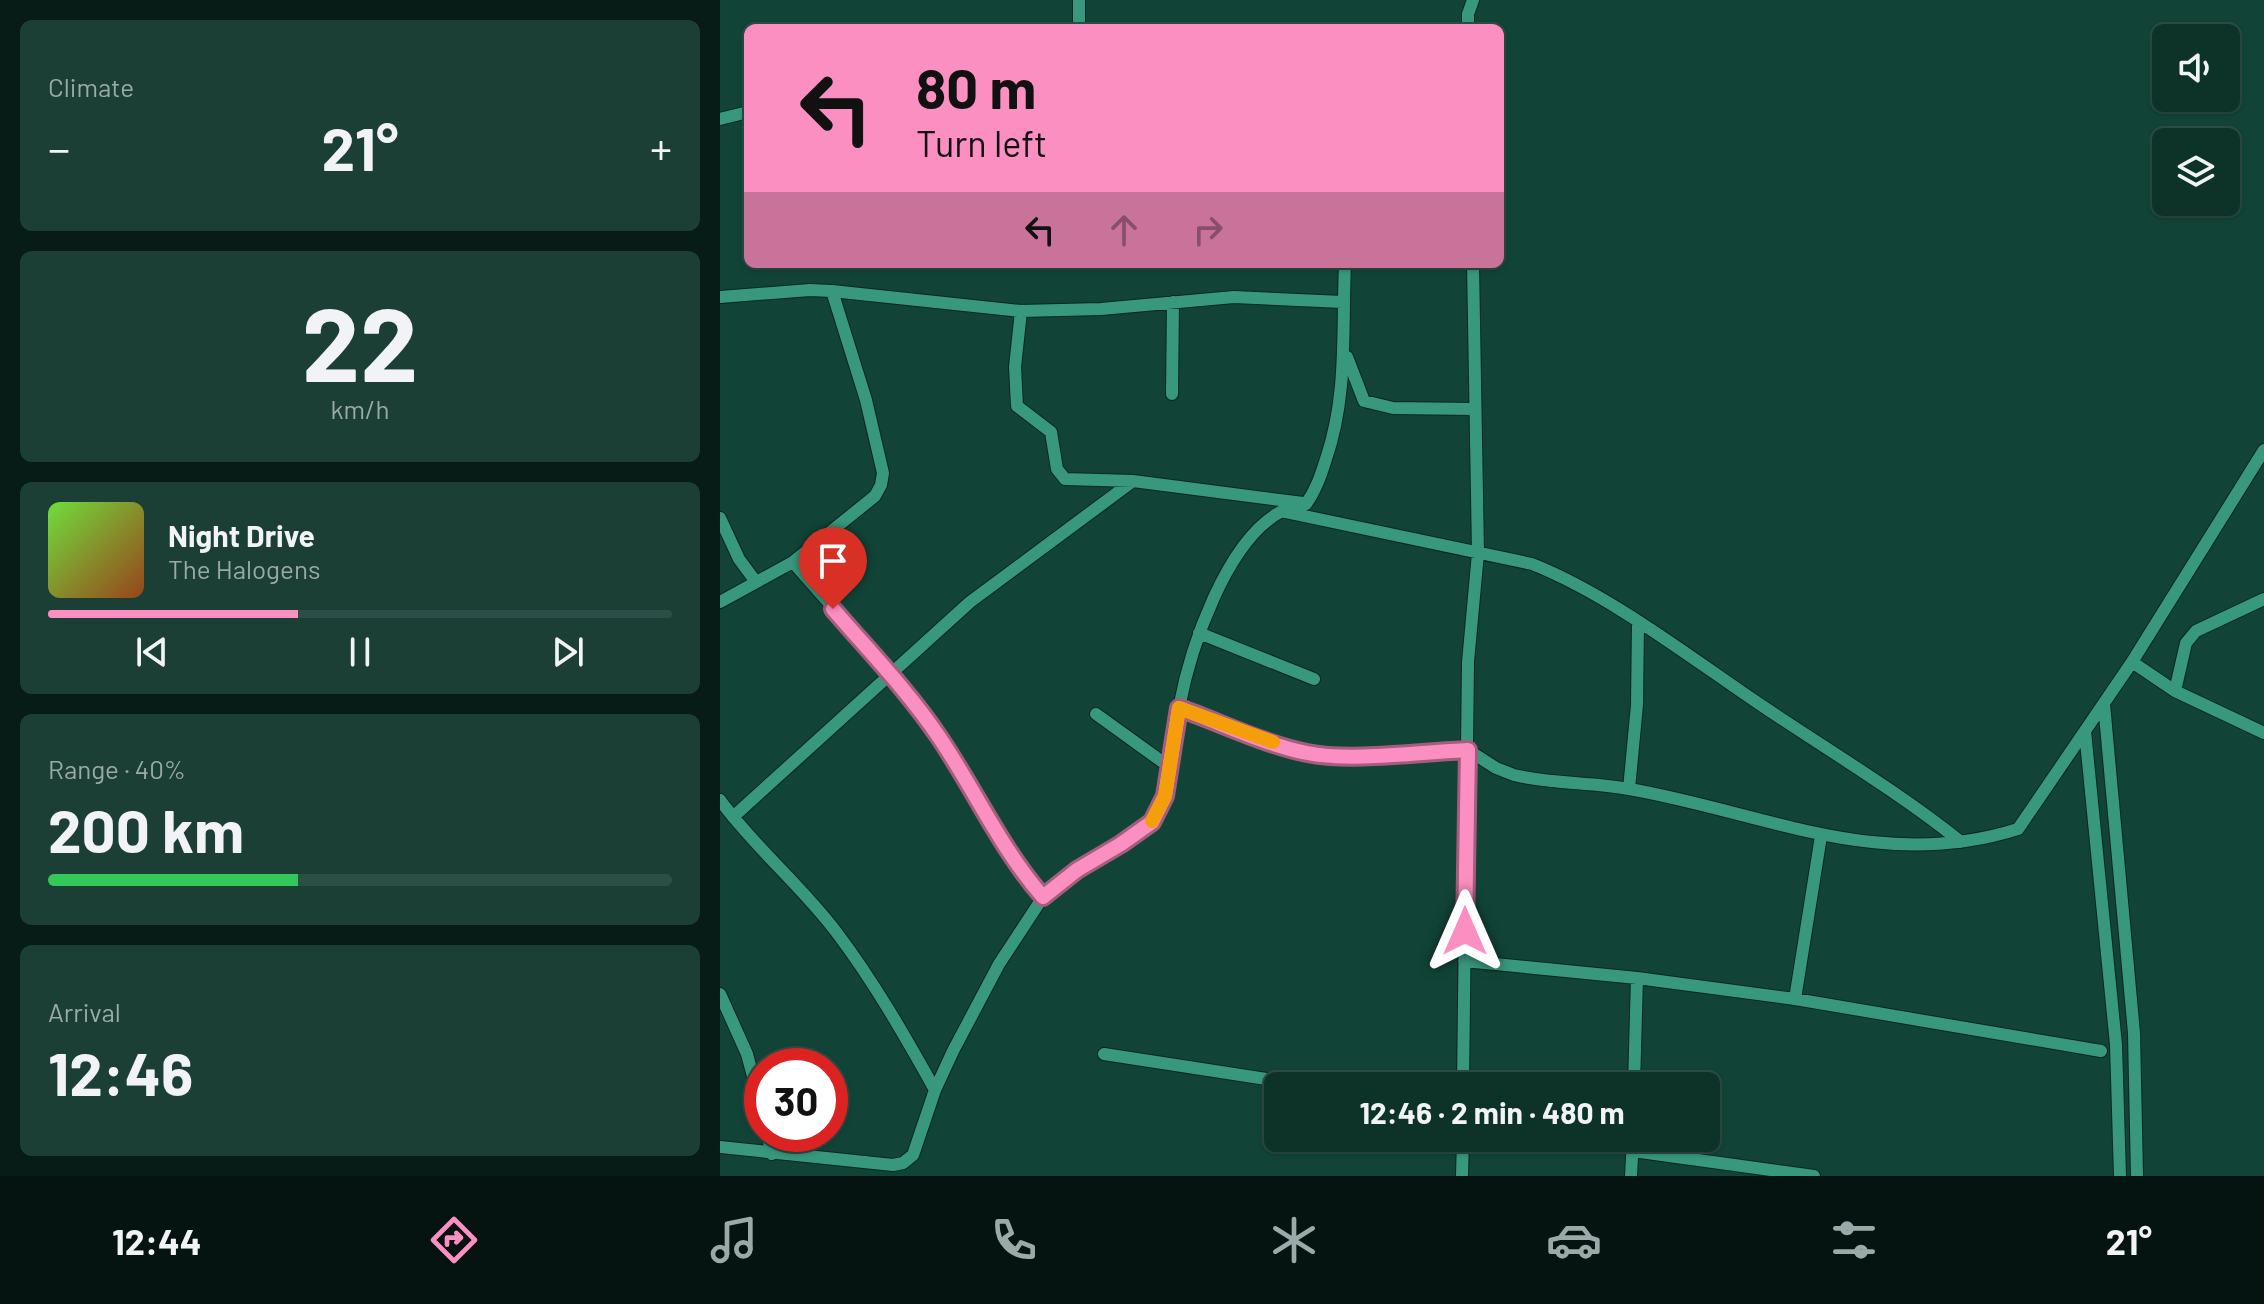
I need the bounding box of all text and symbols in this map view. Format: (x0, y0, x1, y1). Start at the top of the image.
map controls (2152, 24, 2240, 216)
button: sound (2152, 24, 2240, 112)
text: 80 m (916, 53, 1036, 120)
icon: left (784, 56, 888, 160)
text: Climate (48, 71, 134, 102)
text: 21° (321, 111, 399, 183)
text: − (48, 121, 70, 174)
text: + (650, 121, 672, 174)
text: Turn left (916, 121, 1047, 164)
button: layers (2152, 128, 2240, 216)
icon: left (1018, 208, 1062, 252)
icon: ahead (1102, 208, 1146, 252)
icon: right (1186, 208, 1230, 252)
text: 22 (302, 278, 418, 403)
text: km/h (331, 393, 389, 424)
text: Night Drive (168, 517, 315, 553)
pin (799, 527, 867, 609)
icon: arrive (811, 539, 855, 583)
text: The Halogens (168, 553, 320, 584)
icon: previous (130, 630, 174, 674)
icon: pause (338, 630, 382, 674)
icon: next (546, 630, 590, 674)
text: Range · 40% (48, 753, 186, 784)
text: 200 km (48, 793, 244, 865)
position arrow (1423, 889, 1507, 973)
text: Arrival (48, 996, 121, 1027)
text: 12:46 (48, 1036, 193, 1108)
speed limit sign: 30 (744, 1048, 848, 1152)
text: 12:46 · 2 min · 480 m (1359, 1094, 1625, 1130)
icon: directions (426, 1212, 482, 1268)
icon: music (706, 1212, 762, 1268)
icon: phone (986, 1212, 1042, 1268)
icon: climate (1266, 1212, 1322, 1268)
icon: car (1546, 1212, 1602, 1268)
icon: filters (1826, 1212, 1882, 1268)
text: 12:44 (112, 1219, 202, 1262)
text: 21° (2106, 1219, 2152, 1262)

